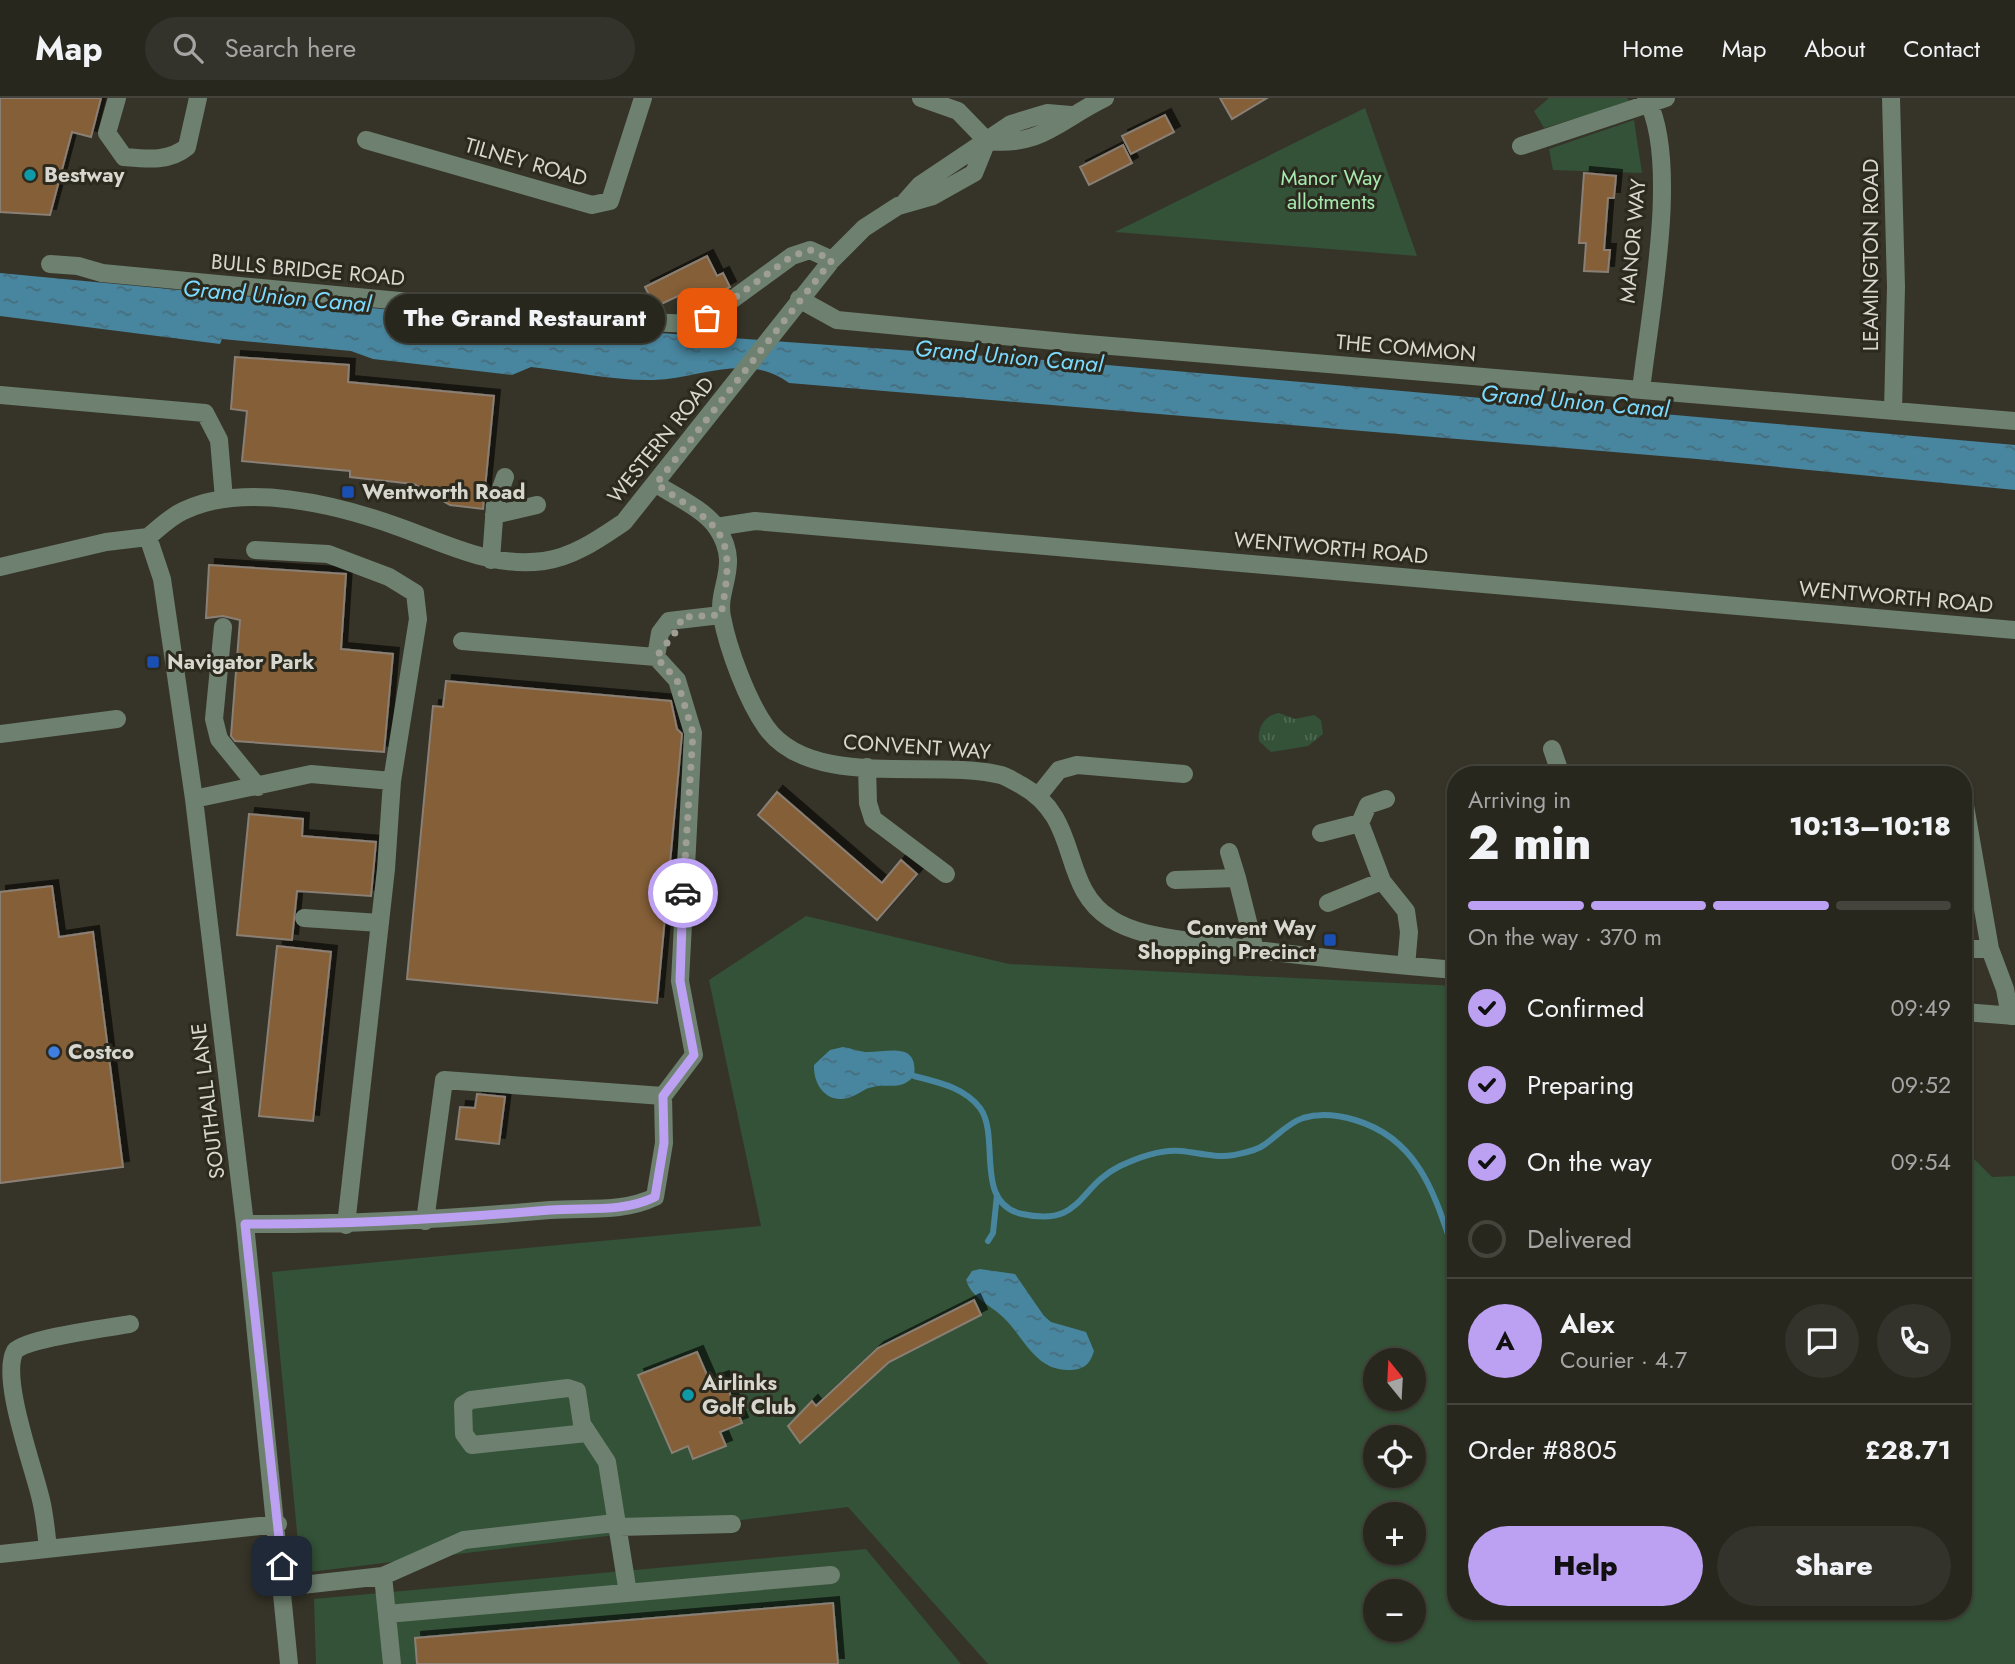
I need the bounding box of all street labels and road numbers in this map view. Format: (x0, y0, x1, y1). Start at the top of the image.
street label: TILNEY ROAD (461, 130, 591, 194)
street label: LEAMINGTON ROAD (1856, 159, 1886, 351)
street label: MANOR WAY (1613, 177, 1653, 304)
street label: BULLS BRIDGE ROAD (210, 247, 406, 293)
street label: THE COMMON (1335, 327, 1477, 369)
street label: WESTERN ROAD (600, 370, 722, 510)
street label: WENTWORTH ROAD (1233, 525, 1429, 571)
street label: WENTWORTH ROAD (1798, 574, 1994, 620)
street label: CONVENT WAY (842, 727, 992, 767)
street label: SOUTHALL LANE (184, 1021, 232, 1181)

